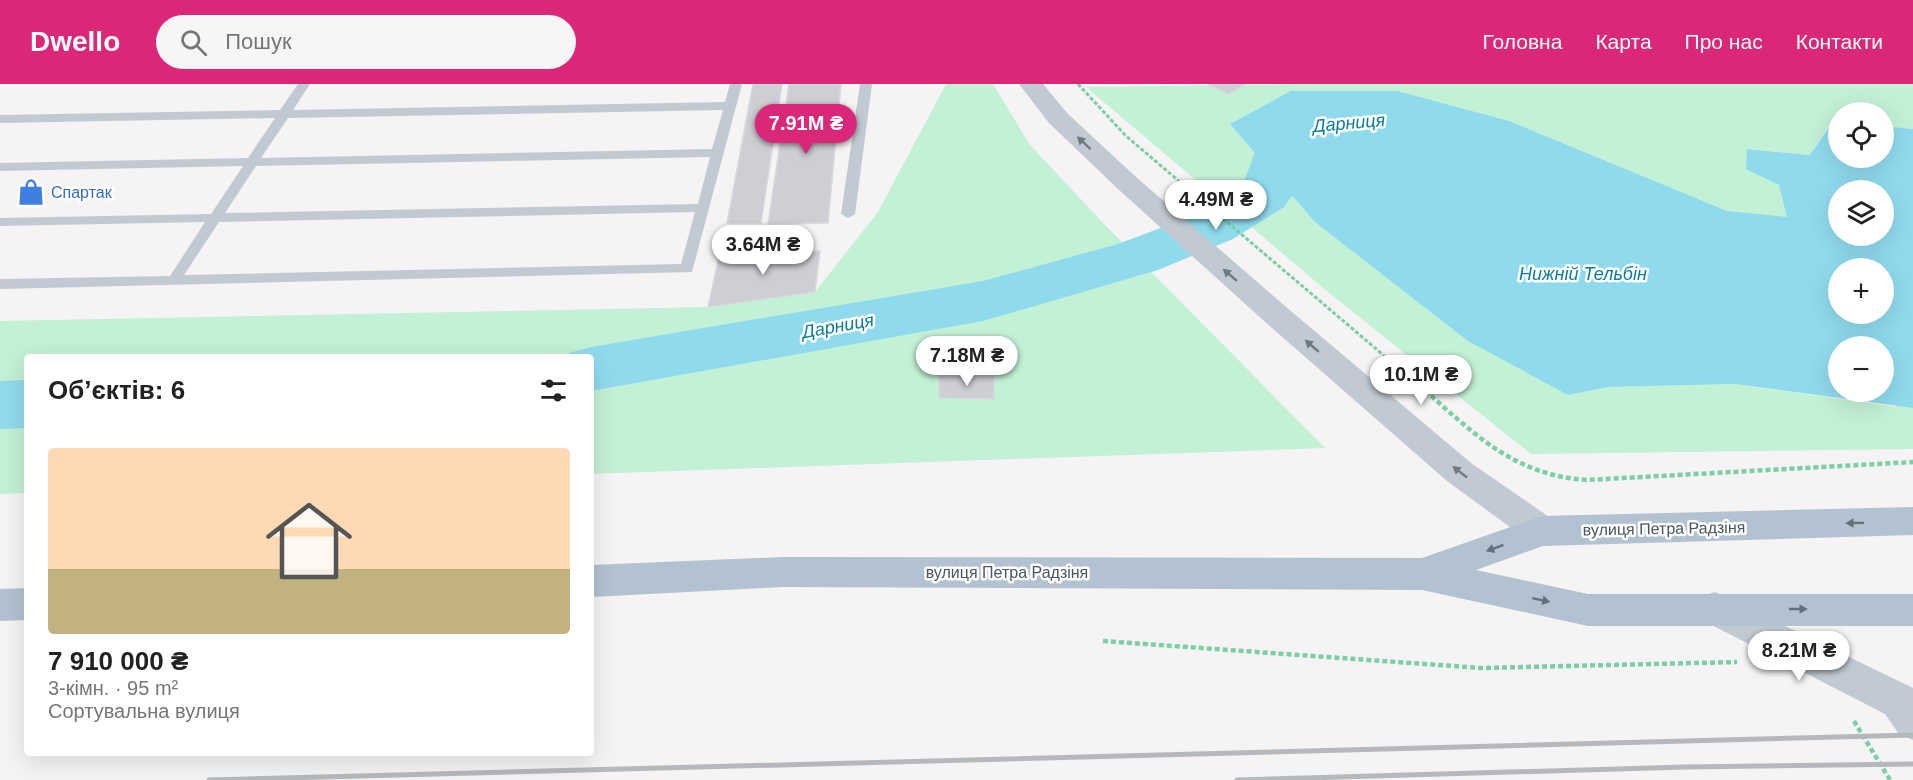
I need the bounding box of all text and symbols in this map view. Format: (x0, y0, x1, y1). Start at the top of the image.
search box (156, 15, 576, 69)
text: Dwello (30, 26, 120, 57)
icon: search (177, 26, 210, 59)
text: Пошук (225, 29, 292, 54)
text: Головна (1483, 30, 1562, 53)
text: Карта (1595, 30, 1652, 53)
text: Про нас (1685, 30, 1763, 53)
text: Контакти (1796, 30, 1883, 53)
map controls (1828, 102, 1894, 402)
button: locate (1828, 102, 1894, 168)
pin: 7.91M ₴ (751, 104, 861, 155)
water label: Дарниця (1310, 110, 1386, 136)
text: 7.91M ₴ (769, 112, 843, 134)
one-way arrow (1077, 137, 1092, 150)
shop icon: Спартак (16, 177, 46, 207)
pin: 4.49M ₴ (1161, 180, 1271, 231)
button: layers (1828, 180, 1894, 246)
place label: Спартак (51, 184, 113, 201)
text: 4.49M ₴ (1179, 188, 1253, 210)
pin: 3.64M ₴ (708, 225, 818, 276)
text: 3.64M ₴ (726, 233, 800, 255)
button: + (1828, 258, 1894, 324)
water label: Нижній Тельбін (1519, 264, 1647, 284)
one-way arrow (1223, 268, 1238, 282)
water label: Дарниця (799, 310, 876, 342)
pin: 7.18M ₴ (912, 336, 1022, 387)
button: − (1828, 336, 1894, 402)
one-way arrow (1305, 340, 1320, 353)
text: 7.18M ₴ (930, 344, 1004, 366)
pin: 10.1M ₴ (1366, 355, 1476, 406)
text: 10.1M ₴ (1384, 363, 1458, 385)
icon: filters (537, 374, 570, 407)
text: Об’єктів: 6 (48, 375, 185, 405)
one-way arrow (1453, 467, 1468, 479)
icon: home (255, 487, 363, 595)
one-way arrow (1845, 518, 1864, 528)
street label: вулиця Петра Радзіня (1583, 519, 1745, 538)
one-way arrow (1485, 543, 1503, 553)
street label: вулиця Петра Радзіня (926, 564, 1088, 581)
one-way arrow (1532, 595, 1550, 605)
one-way arrow (1789, 604, 1808, 614)
pin: 8.21M ₴ (1744, 631, 1854, 682)
text: 8.21M ₴ (1762, 639, 1836, 661)
text: 7 910 000 ₴ (48, 646, 188, 676)
text: 3-кімн. · 95 m² (48, 677, 178, 699)
text: Сортувальна вулиця (48, 700, 240, 722)

